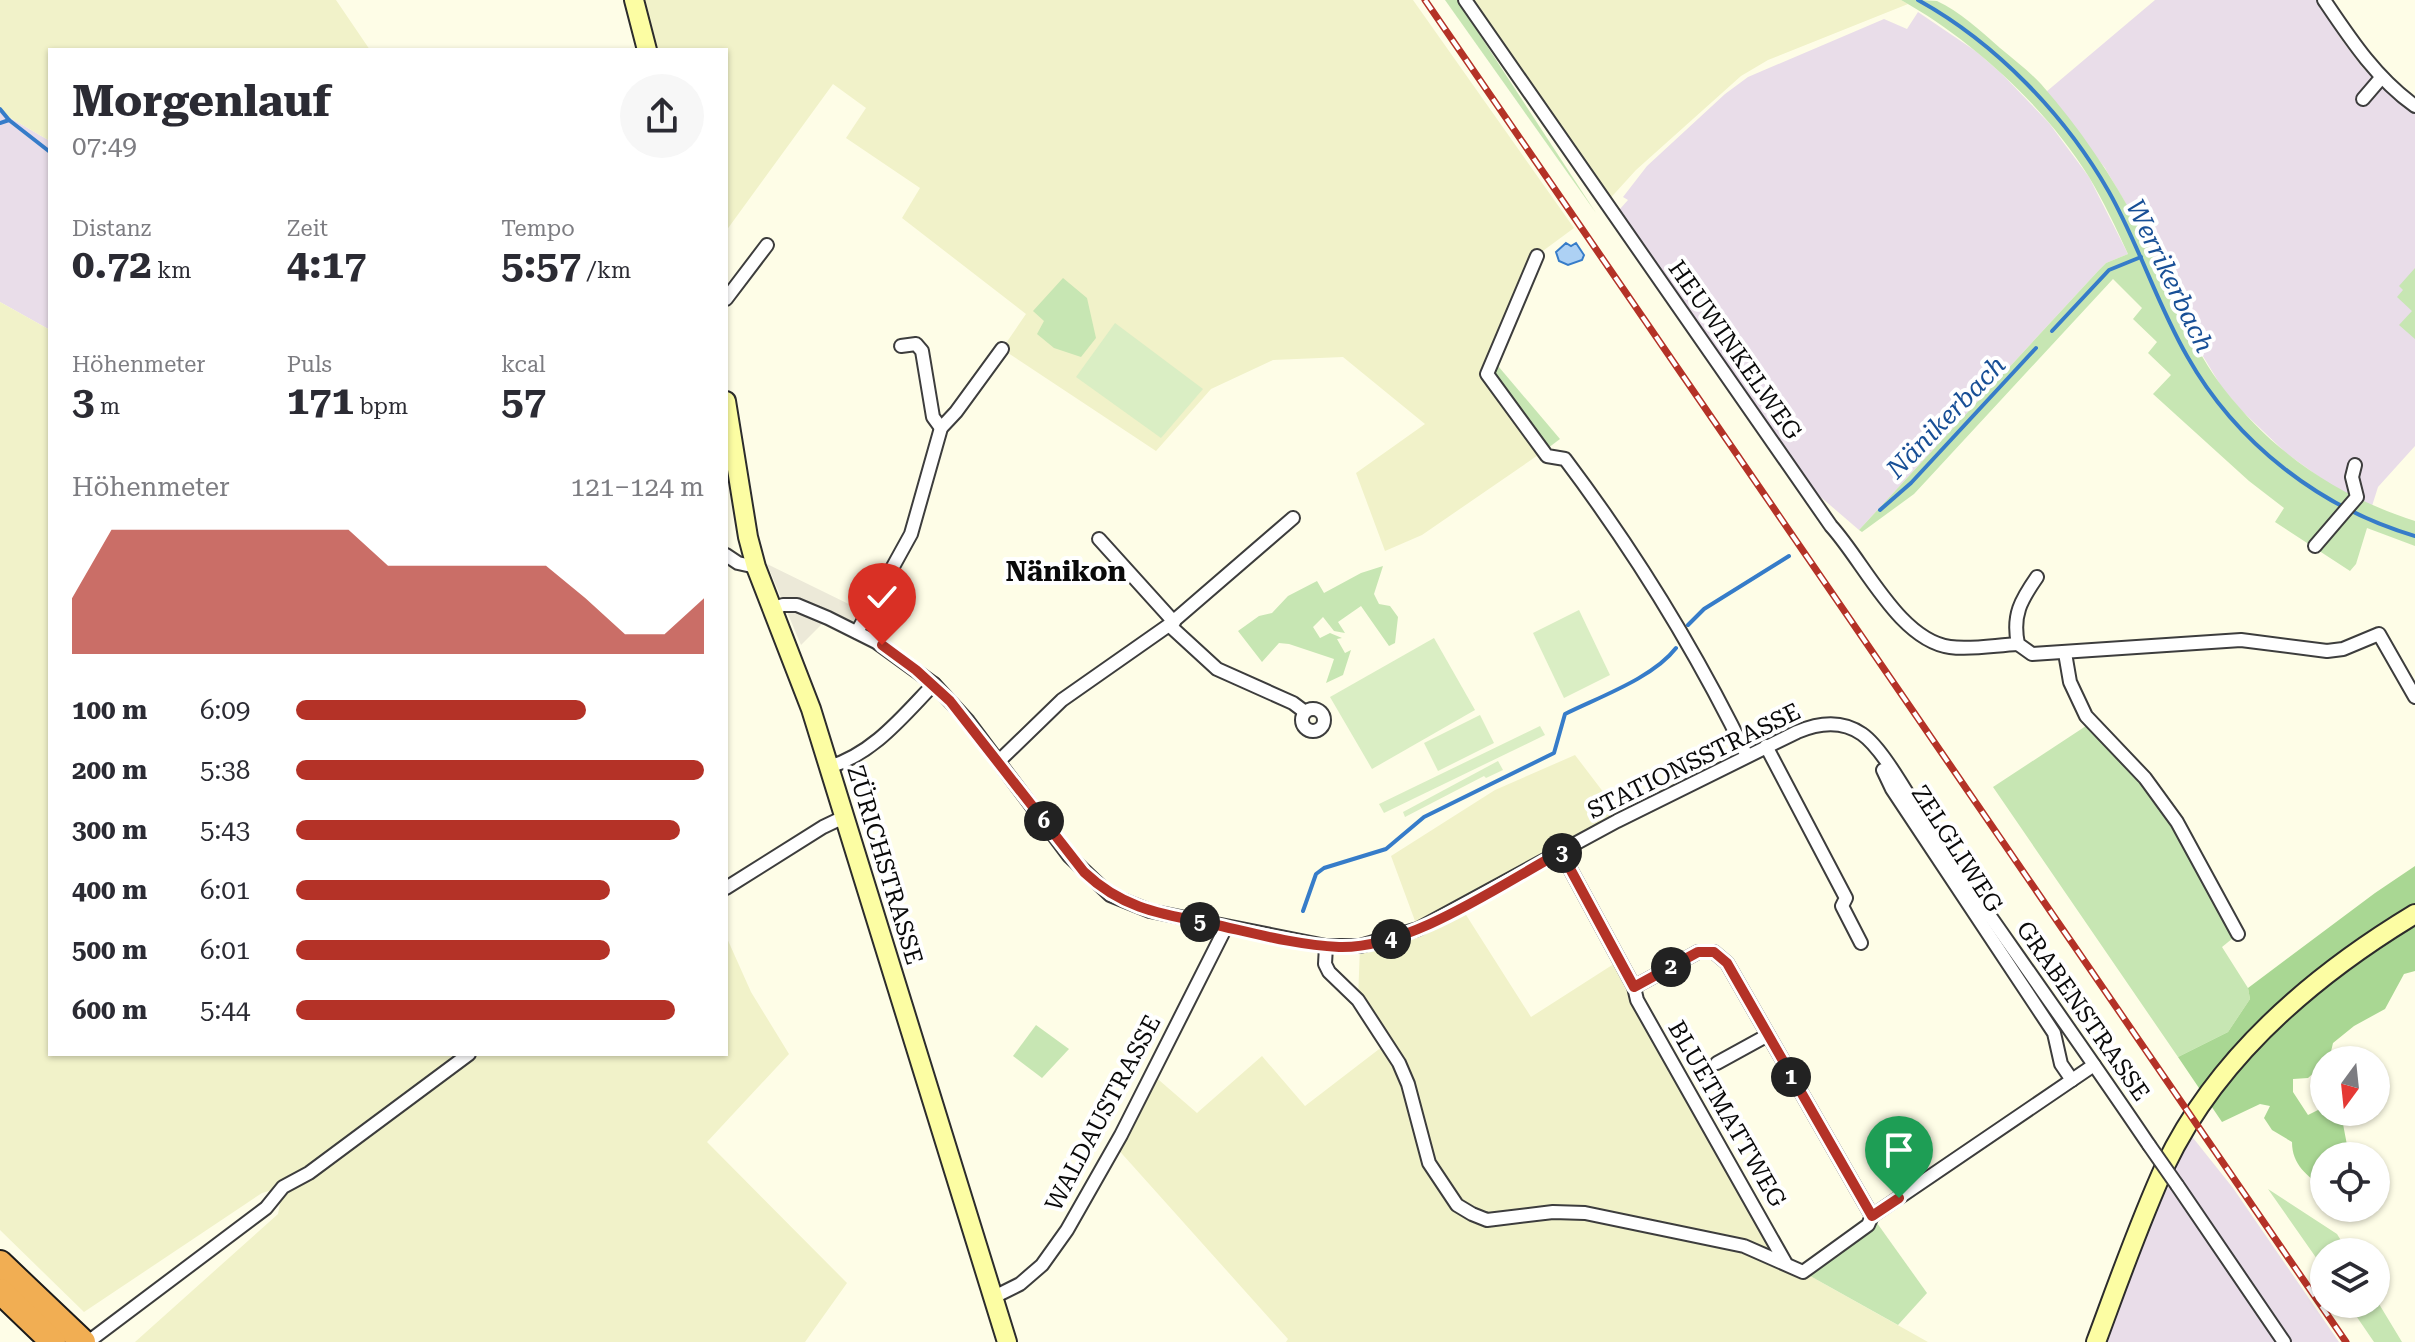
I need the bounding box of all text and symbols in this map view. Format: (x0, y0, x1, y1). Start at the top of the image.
button: share (620, 74, 704, 158)
text: Morgenlauf (72, 75, 331, 127)
text: 07:49 (72, 131, 137, 161)
water label: Werrikerbach (2120, 195, 2220, 357)
text: Distanz (72, 216, 151, 241)
text: Zeit (287, 216, 328, 241)
text: Tempo (501, 216, 575, 241)
text: 0.72 (72, 241, 152, 288)
text: 4:17 (287, 241, 366, 288)
text: 5:57 (501, 241, 581, 288)
street label: HEUWINKELWEG (1663, 255, 1808, 445)
text: km (152, 258, 191, 283)
text: /km (581, 258, 631, 283)
water label: Nänikerbach (1880, 350, 2012, 485)
text: Höhenmeter (72, 352, 205, 377)
text: Puls (287, 352, 332, 377)
text: kcal (501, 352, 546, 377)
text: 3 (72, 377, 94, 424)
text: 171 (287, 377, 354, 424)
text: 57 (501, 377, 546, 424)
text: m (94, 394, 120, 419)
text: bpm (354, 394, 408, 419)
text: Höhenmeter (72, 472, 230, 502)
text: 121–124 m (571, 472, 704, 502)
district label: Nänikon (1006, 555, 1127, 588)
pin (848, 563, 916, 645)
icon: check (860, 575, 904, 619)
text: 100 m (72, 695, 147, 725)
text: 6:09 (200, 695, 250, 725)
street label: STATIONSSTRASSE (1583, 697, 1805, 825)
text: 200 m (72, 755, 147, 785)
text: 5:38 (200, 755, 250, 785)
street label: ZÜRICHSTRASSE (841, 762, 930, 968)
street label: ZELGLIWEG (1906, 780, 2009, 918)
pin: 6 (1024, 801, 1064, 841)
text: 6 (1038, 808, 1050, 833)
text: 300 m (72, 815, 147, 845)
text: 5:43 (200, 815, 250, 845)
pin: 3 (1542, 833, 1582, 873)
text: 3 (1556, 840, 1568, 865)
text: 400 m (72, 875, 147, 905)
text: 6:01 (200, 875, 250, 905)
pin: 5 (1180, 902, 1220, 942)
text: 5 (1194, 909, 1206, 934)
street label: GRABENSTRASSE (2011, 916, 2155, 1106)
pin: 4 (1371, 919, 1411, 959)
text: 4 (1385, 926, 1397, 951)
text: 500 m (72, 935, 147, 965)
text: 6:01 (200, 935, 250, 965)
pin: 2 (1651, 947, 1691, 987)
text: 2 (1665, 954, 1677, 979)
text: 600 m (72, 995, 147, 1025)
text: 5:44 (200, 995, 250, 1025)
street label: WALDAUSTRASSE (1040, 1010, 1166, 1216)
street label: BLUETMATTWEG (1662, 1016, 1792, 1213)
north arrow (2310, 1046, 2390, 1126)
map controls (2310, 1046, 2390, 1318)
pin: 1 (1771, 1057, 1811, 1097)
text: 1 (1785, 1064, 1797, 1089)
pin (1865, 1116, 1933, 1198)
icon: arrive (1877, 1128, 1921, 1172)
button: locate (2310, 1142, 2390, 1222)
button: layers (2310, 1238, 2390, 1318)

